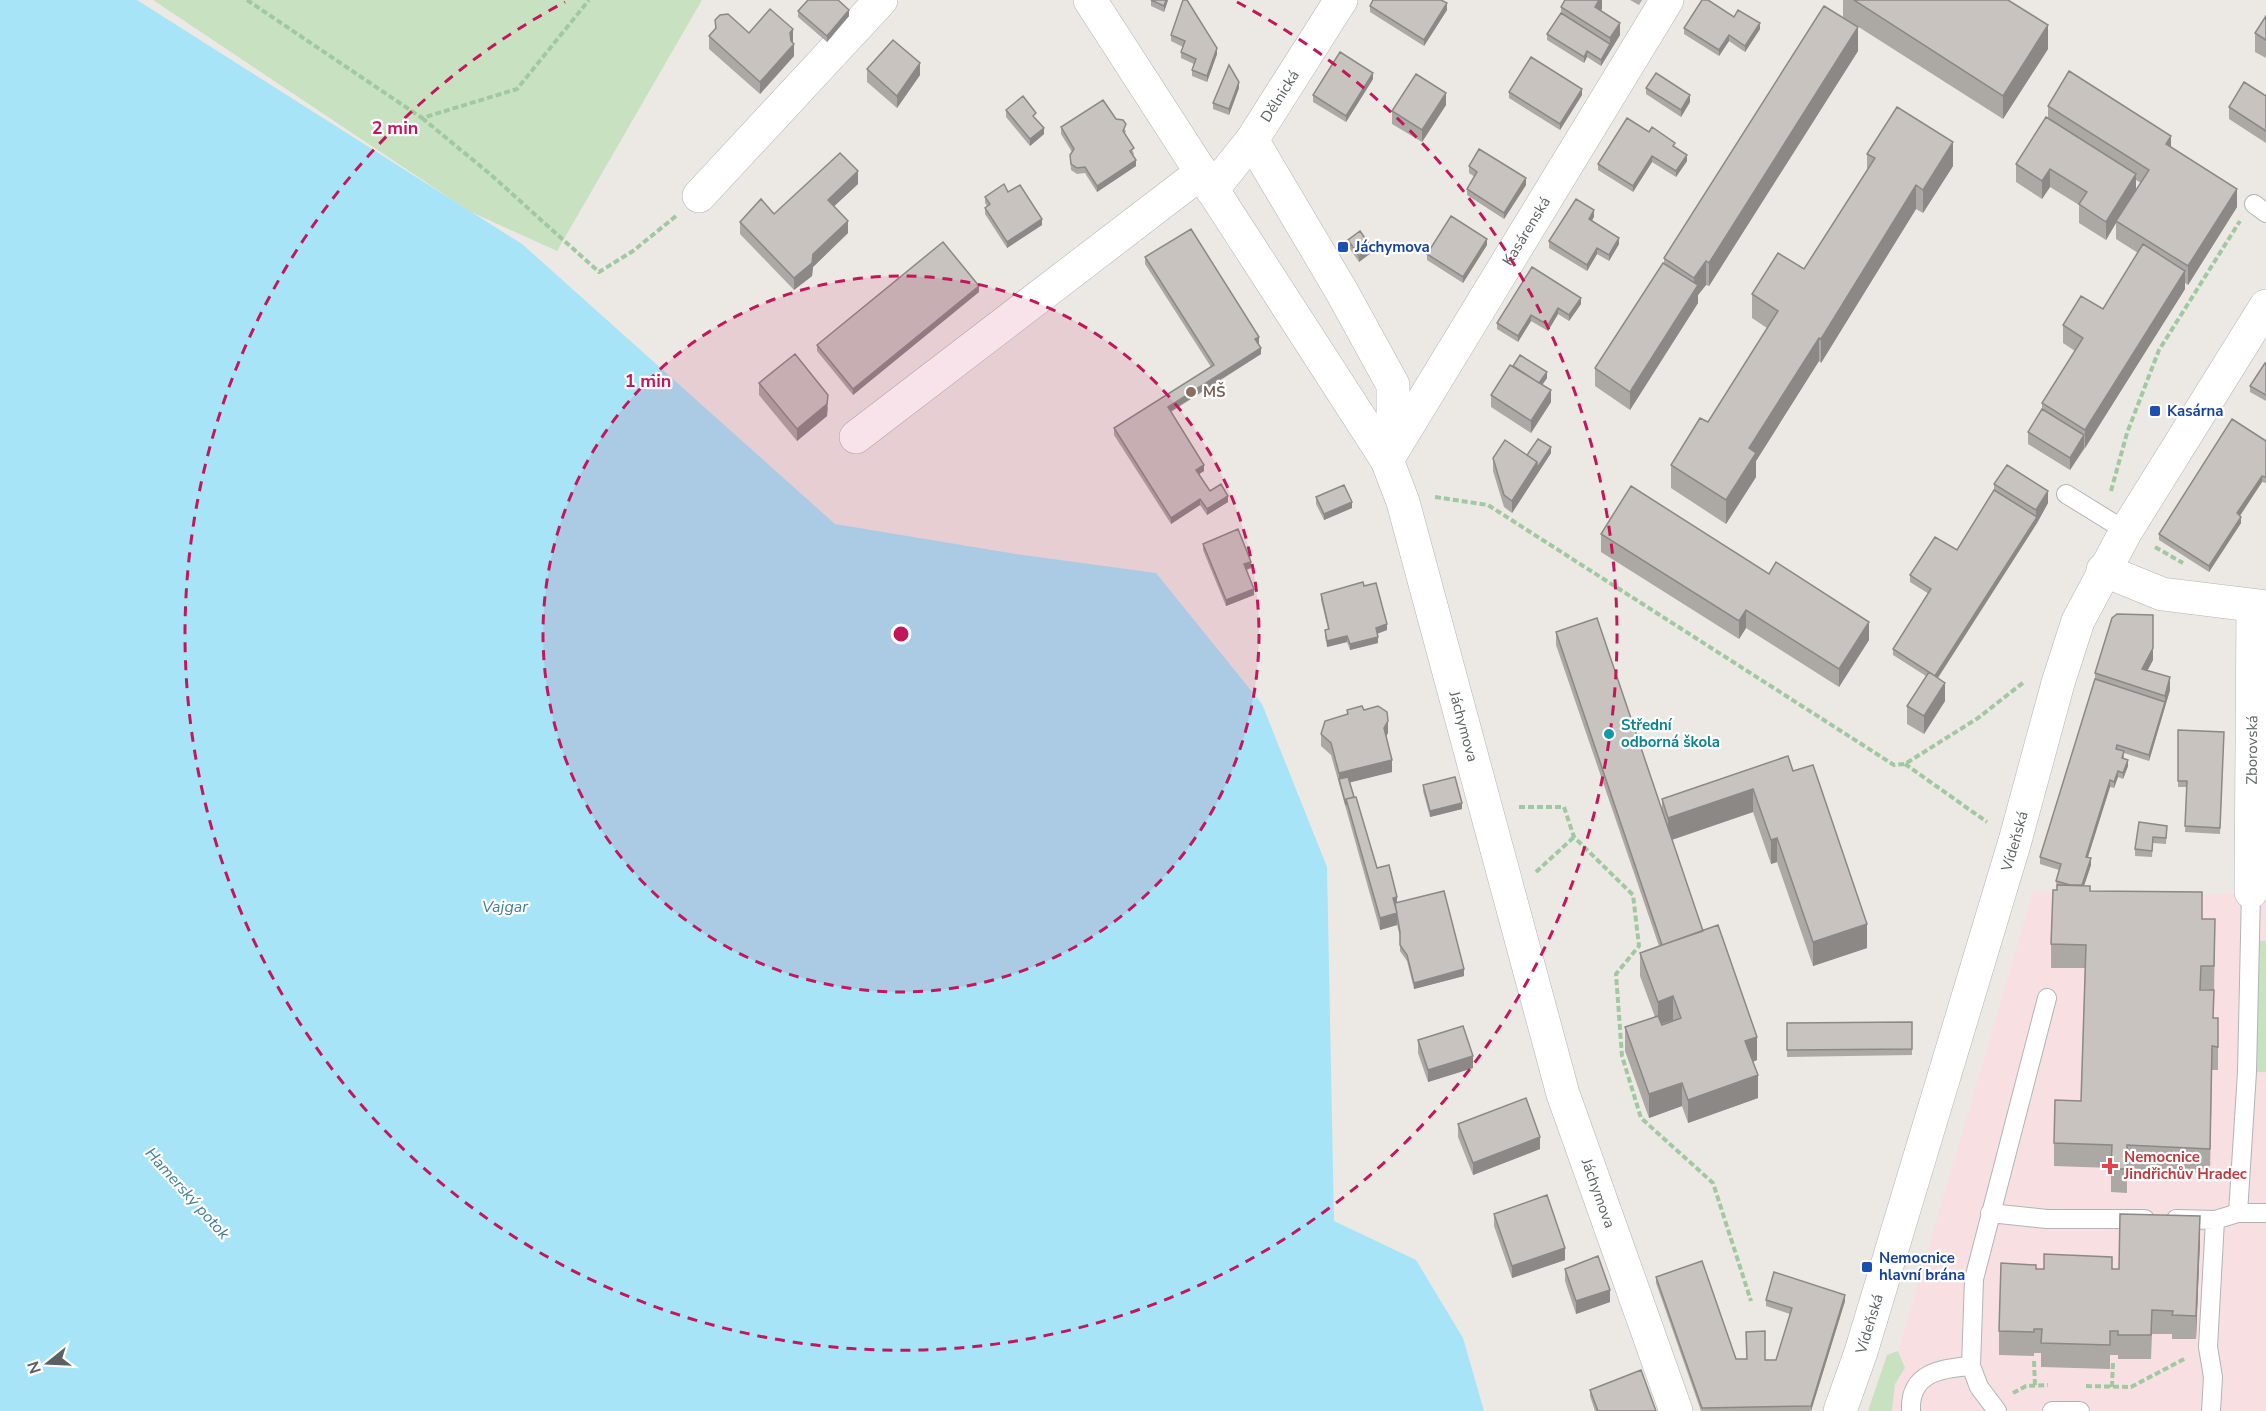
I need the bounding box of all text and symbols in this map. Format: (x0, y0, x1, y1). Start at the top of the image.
street label: Dělnická (1256, 66, 1304, 126)
text: 2 min (372, 116, 418, 140)
street label: Kasárenská (1498, 193, 1555, 269)
place label: Jáchymova (1354, 237, 1430, 257)
marker: Jáchymova (1336, 240, 1350, 254)
text: 1 min (625, 369, 671, 393)
place label: MŠ (1203, 382, 1226, 402)
marker: MŠ (1184, 385, 1198, 399)
place label: Kasárna (2167, 401, 2224, 421)
marker: Kasárna (2148, 404, 2162, 418)
centre of rings (891, 624, 911, 644)
street label: Jáchymova (1444, 688, 1483, 764)
place label: Střední odborná škola (1621, 715, 1720, 752)
street label: Zborovská (2242, 715, 2262, 785)
marker: Střední odborná škola (1602, 727, 1616, 741)
street label: Vídeňská (1996, 809, 2033, 875)
water label: Vajgar (482, 896, 529, 918)
water label: Hamerský potok (140, 1143, 235, 1245)
place label: Nemocnice Jindřichův Hradec (2123, 1147, 2247, 1184)
street label: Jáchymova (1576, 1155, 1620, 1231)
marker: Nemocnice Jindřichův Hradec (2101, 1157, 2119, 1175)
place label: Nemocnice hlavní brána (1879, 1248, 1965, 1285)
marker: Nemocnice hlavní brána (1860, 1260, 1874, 1274)
street label: Vídeňská (1851, 1291, 1888, 1357)
north arrow (18, 1333, 78, 1393)
text: N (22, 1358, 47, 1376)

